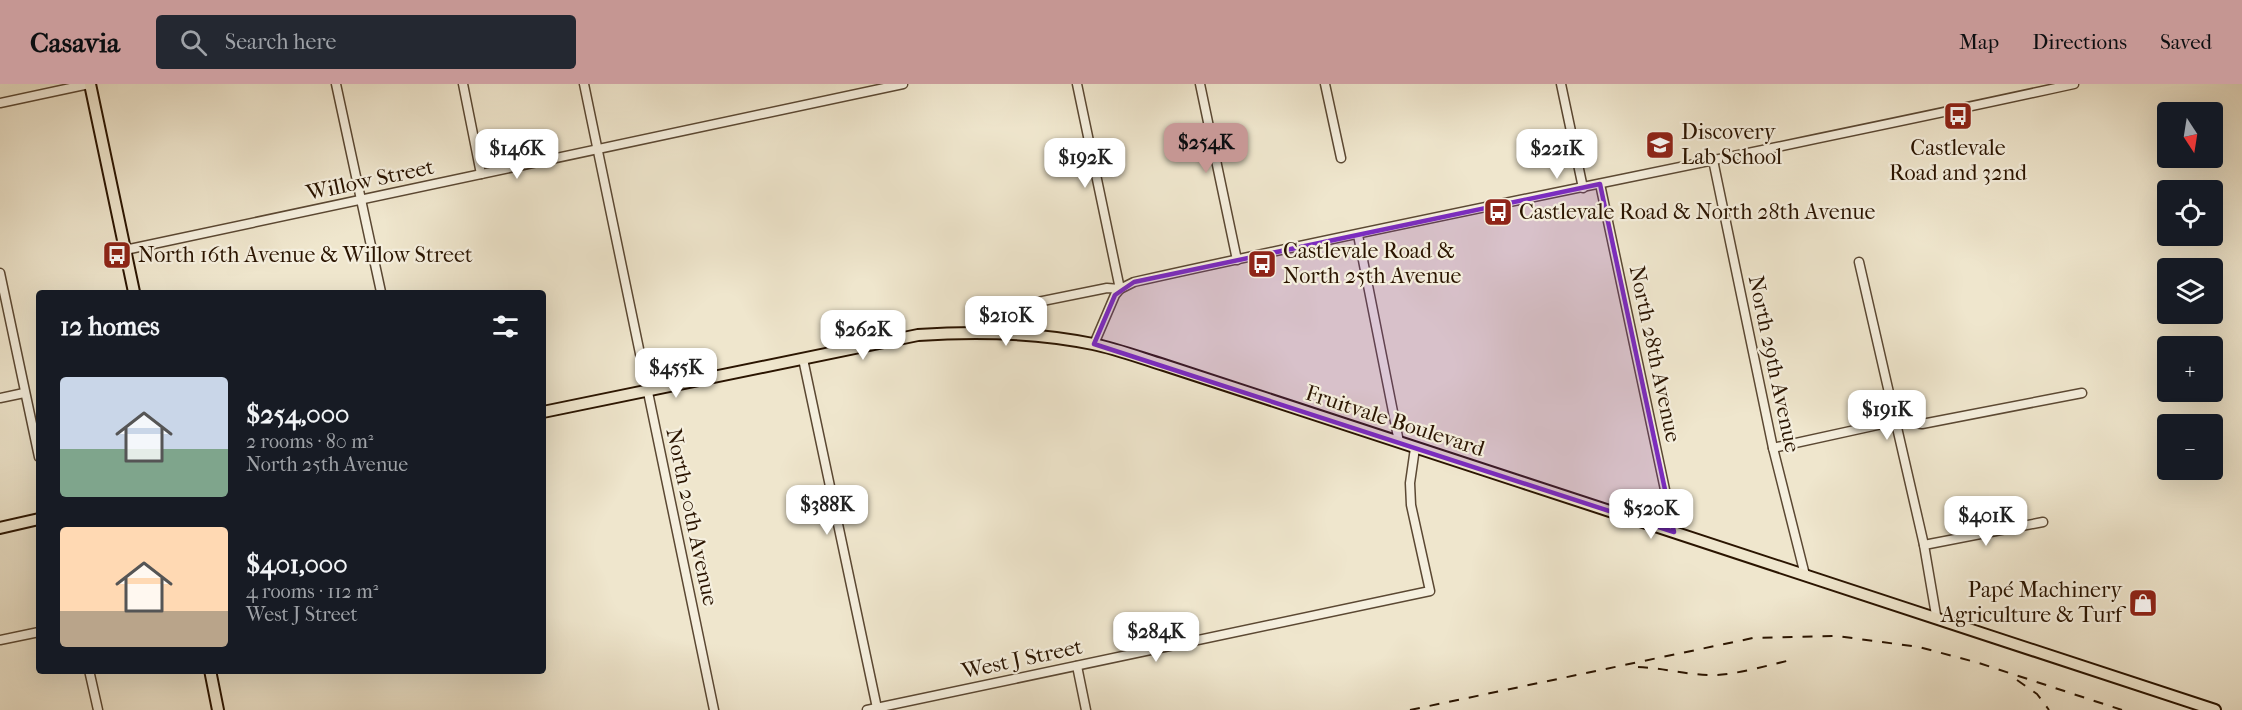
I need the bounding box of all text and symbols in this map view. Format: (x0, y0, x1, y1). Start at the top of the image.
search box (156, 15, 576, 69)
text: Casavia (30, 26, 120, 59)
icon: search (177, 26, 210, 59)
text: Search here (225, 29, 336, 55)
text: Map (1959, 30, 1999, 54)
text: Directions (2032, 30, 2127, 54)
text: Saved (2160, 30, 2212, 54)
bus stop icon: Castlevale Road and 32nd (1942, 100, 1974, 132)
north arrow (2157, 102, 2223, 168)
map controls (2157, 102, 2223, 480)
place label: Discovery Lab School (1681, 119, 1782, 170)
pin: $254K (1164, 123, 1248, 174)
pin: $146K (475, 129, 559, 180)
pin: $221K (1515, 129, 1599, 180)
school or university icon: Discovery Lab School (1644, 129, 1676, 161)
text: $254K (1178, 131, 1234, 154)
place label: Castlevale Road and 32nd (1889, 135, 2028, 186)
text: $146K (489, 137, 545, 160)
text: $221K (1530, 137, 1584, 160)
pin: $192K (1043, 138, 1127, 189)
text: $192K (1058, 146, 1112, 169)
street label: Willow Street (303, 154, 436, 206)
button: locate (2157, 180, 2223, 246)
bus stop icon: Castlevale Road & North 28th Avenue (1482, 196, 1514, 228)
place label: Castlevale Road & North 28th Avenue (1519, 199, 1876, 225)
place label: Castlevale Road & North 25th Avenue (1283, 238, 1462, 289)
bus stop icon: North 16th Avenue & Willow Street (101, 239, 133, 271)
place label: North 16th Avenue & Willow Street (138, 242, 473, 268)
bus stop icon: Castlevale Road & North 25th Avenue (1246, 248, 1278, 280)
button: layers (2157, 258, 2223, 324)
street label: North 28th Avenue (1624, 263, 1686, 445)
street label: North 29th Avenue (1743, 273, 1806, 455)
pin: $210K (964, 296, 1048, 347)
text: $210K (979, 304, 1033, 327)
icon: filters (489, 310, 522, 343)
pin: $262K (821, 310, 905, 361)
text: 12 homes (60, 311, 160, 342)
text: $262K (835, 318, 891, 341)
button: + (2157, 336, 2223, 402)
pin: $455K (634, 348, 718, 399)
text: $455K (649, 356, 703, 379)
street label: Fruitvale Boulevard (1302, 380, 1489, 463)
pin: $191K (1845, 390, 1929, 441)
text: $191K (1862, 398, 1912, 421)
text: $254,000 (246, 399, 349, 430)
icon: home (108, 401, 180, 473)
button: − (2157, 414, 2223, 480)
street label: North 20th Avenue (660, 426, 724, 608)
text: 2 rooms · 80 m² (246, 430, 373, 453)
text: North 25th Avenue (246, 453, 408, 476)
pin: $388K (785, 485, 869, 536)
pin: $520K (1609, 489, 1693, 540)
text: $388K (800, 493, 854, 516)
pin: $401K (1944, 496, 2028, 547)
text: $520K (1623, 497, 1679, 520)
text: $401K (1958, 504, 2014, 527)
text: $401,000 (246, 549, 348, 580)
icon: home (108, 551, 180, 623)
place label: Papé Machinery Agriculture & Turf (1940, 577, 2127, 628)
text: 4 rooms · 112 m² (246, 580, 378, 603)
shop icon: Papé Machinery Agriculture & Turf (2127, 587, 2159, 619)
text: West J Street (246, 603, 358, 626)
pin: $284K (1114, 612, 1198, 663)
text: $284K (1127, 620, 1185, 643)
street label: West J Street (958, 633, 1085, 685)

